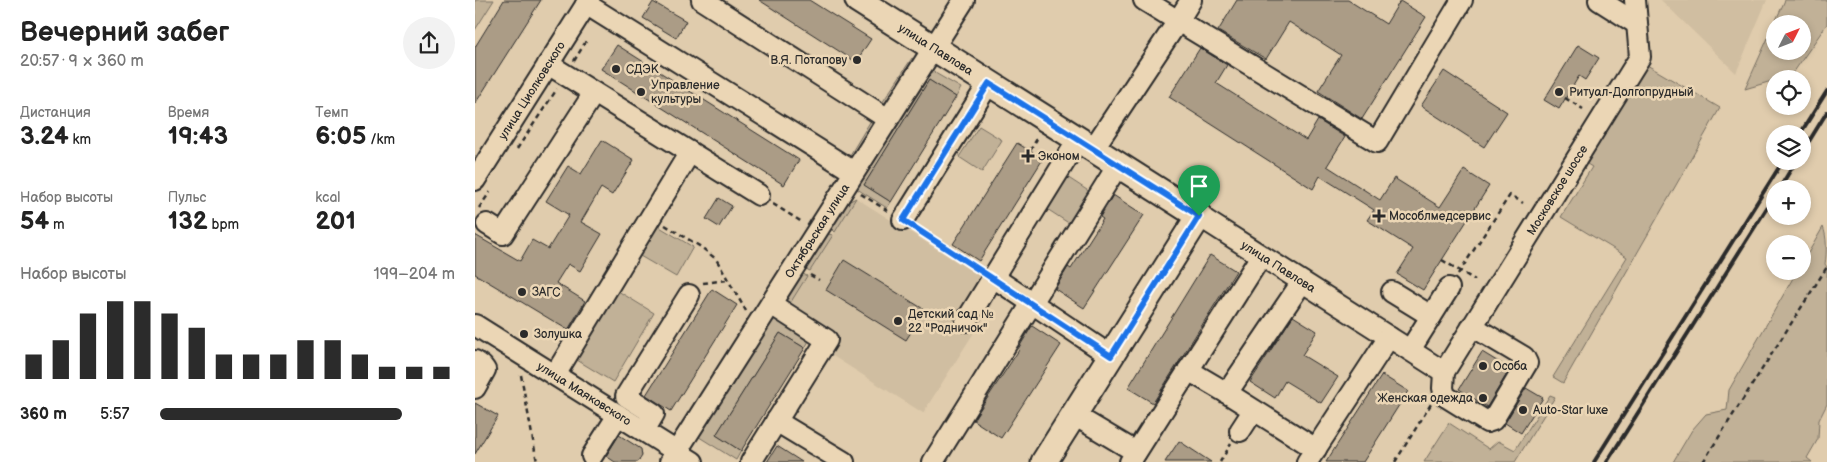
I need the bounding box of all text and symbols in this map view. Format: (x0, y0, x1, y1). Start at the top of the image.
north arrow (1766, 15, 1811, 60)
map controls (1766, 15, 1811, 280)
text: Вечерний забег (20, 16, 229, 49)
button: share (403, 17, 455, 69)
street label: улица Павлова (895, 20, 976, 79)
street label: улица Циолковского (496, 39, 569, 143)
text: 20:57 · 9 × 360 m (20, 52, 144, 71)
place label: В.Я. Потапову (771, 53, 847, 68)
marker: В.Я. Потапову (851, 54, 863, 66)
place label: СДЭК (626, 62, 659, 77)
marker: СДЭК (610, 63, 622, 75)
button: locate (1766, 70, 1811, 115)
place label: Управление культуры (651, 78, 720, 107)
place label: Ритуал-Долгопрудный (1569, 85, 1694, 100)
marker: Управление культуры (635, 86, 647, 98)
marker: Ритуал-Долгопрудный (1553, 86, 1565, 98)
text: Дистанция (20, 104, 91, 121)
text: Время (168, 104, 209, 121)
text: Темп (315, 104, 349, 121)
text: 3.24 (20, 121, 69, 152)
text: 19:43 (168, 121, 228, 152)
text: 6:05 (315, 121, 366, 152)
button: layers (1766, 125, 1811, 170)
text: km (69, 131, 91, 148)
text: /km (366, 131, 395, 148)
street label: Московское шоссе (1524, 142, 1591, 238)
place label: Эконом (1038, 149, 1080, 164)
marker: Эконом (1022, 150, 1034, 162)
pin (1178, 165, 1220, 216)
icon: arrive (1185, 172, 1213, 200)
button: + (1766, 180, 1811, 225)
street label: Октябрьская улица (782, 181, 853, 281)
text: Набор высоты (20, 189, 113, 206)
text: Пульс (168, 189, 206, 206)
text: kcal (315, 189, 340, 206)
text: 54 (20, 206, 49, 237)
text: 132 (168, 206, 208, 237)
text: 201 (315, 206, 356, 237)
place label: Мособлмедсервис (1389, 209, 1491, 224)
marker: Мособлмедсервис (1373, 210, 1385, 222)
text: m (49, 216, 65, 233)
text: bpm (208, 216, 239, 233)
button: − (1766, 235, 1811, 280)
street label: улица Павлова (1238, 238, 1318, 296)
text: Набор высоты (20, 265, 127, 284)
text: 199–204 m (374, 265, 455, 284)
place label: ЗАГС (532, 285, 560, 300)
marker: ЗАГС (516, 286, 528, 298)
place label: Детский сад № 22 "Родничок" (908, 307, 994, 336)
marker: Детский сад № 22 "Родничок" (892, 315, 904, 327)
place label: Золушка (534, 327, 582, 342)
marker: Золушка (518, 328, 530, 340)
street label: улица Маяковского (534, 359, 634, 429)
place label: Особа (1493, 359, 1527, 374)
marker: Особа (1477, 360, 1489, 372)
place label: Женская одежда (1377, 391, 1473, 406)
marker: Женская одежда (1477, 392, 1489, 404)
place label: Auto-Star luxe (1533, 403, 1608, 418)
marker: Auto-Star luxe (1517, 404, 1529, 416)
text: 360 m (20, 405, 67, 424)
text: 5:57 (100, 405, 129, 424)

